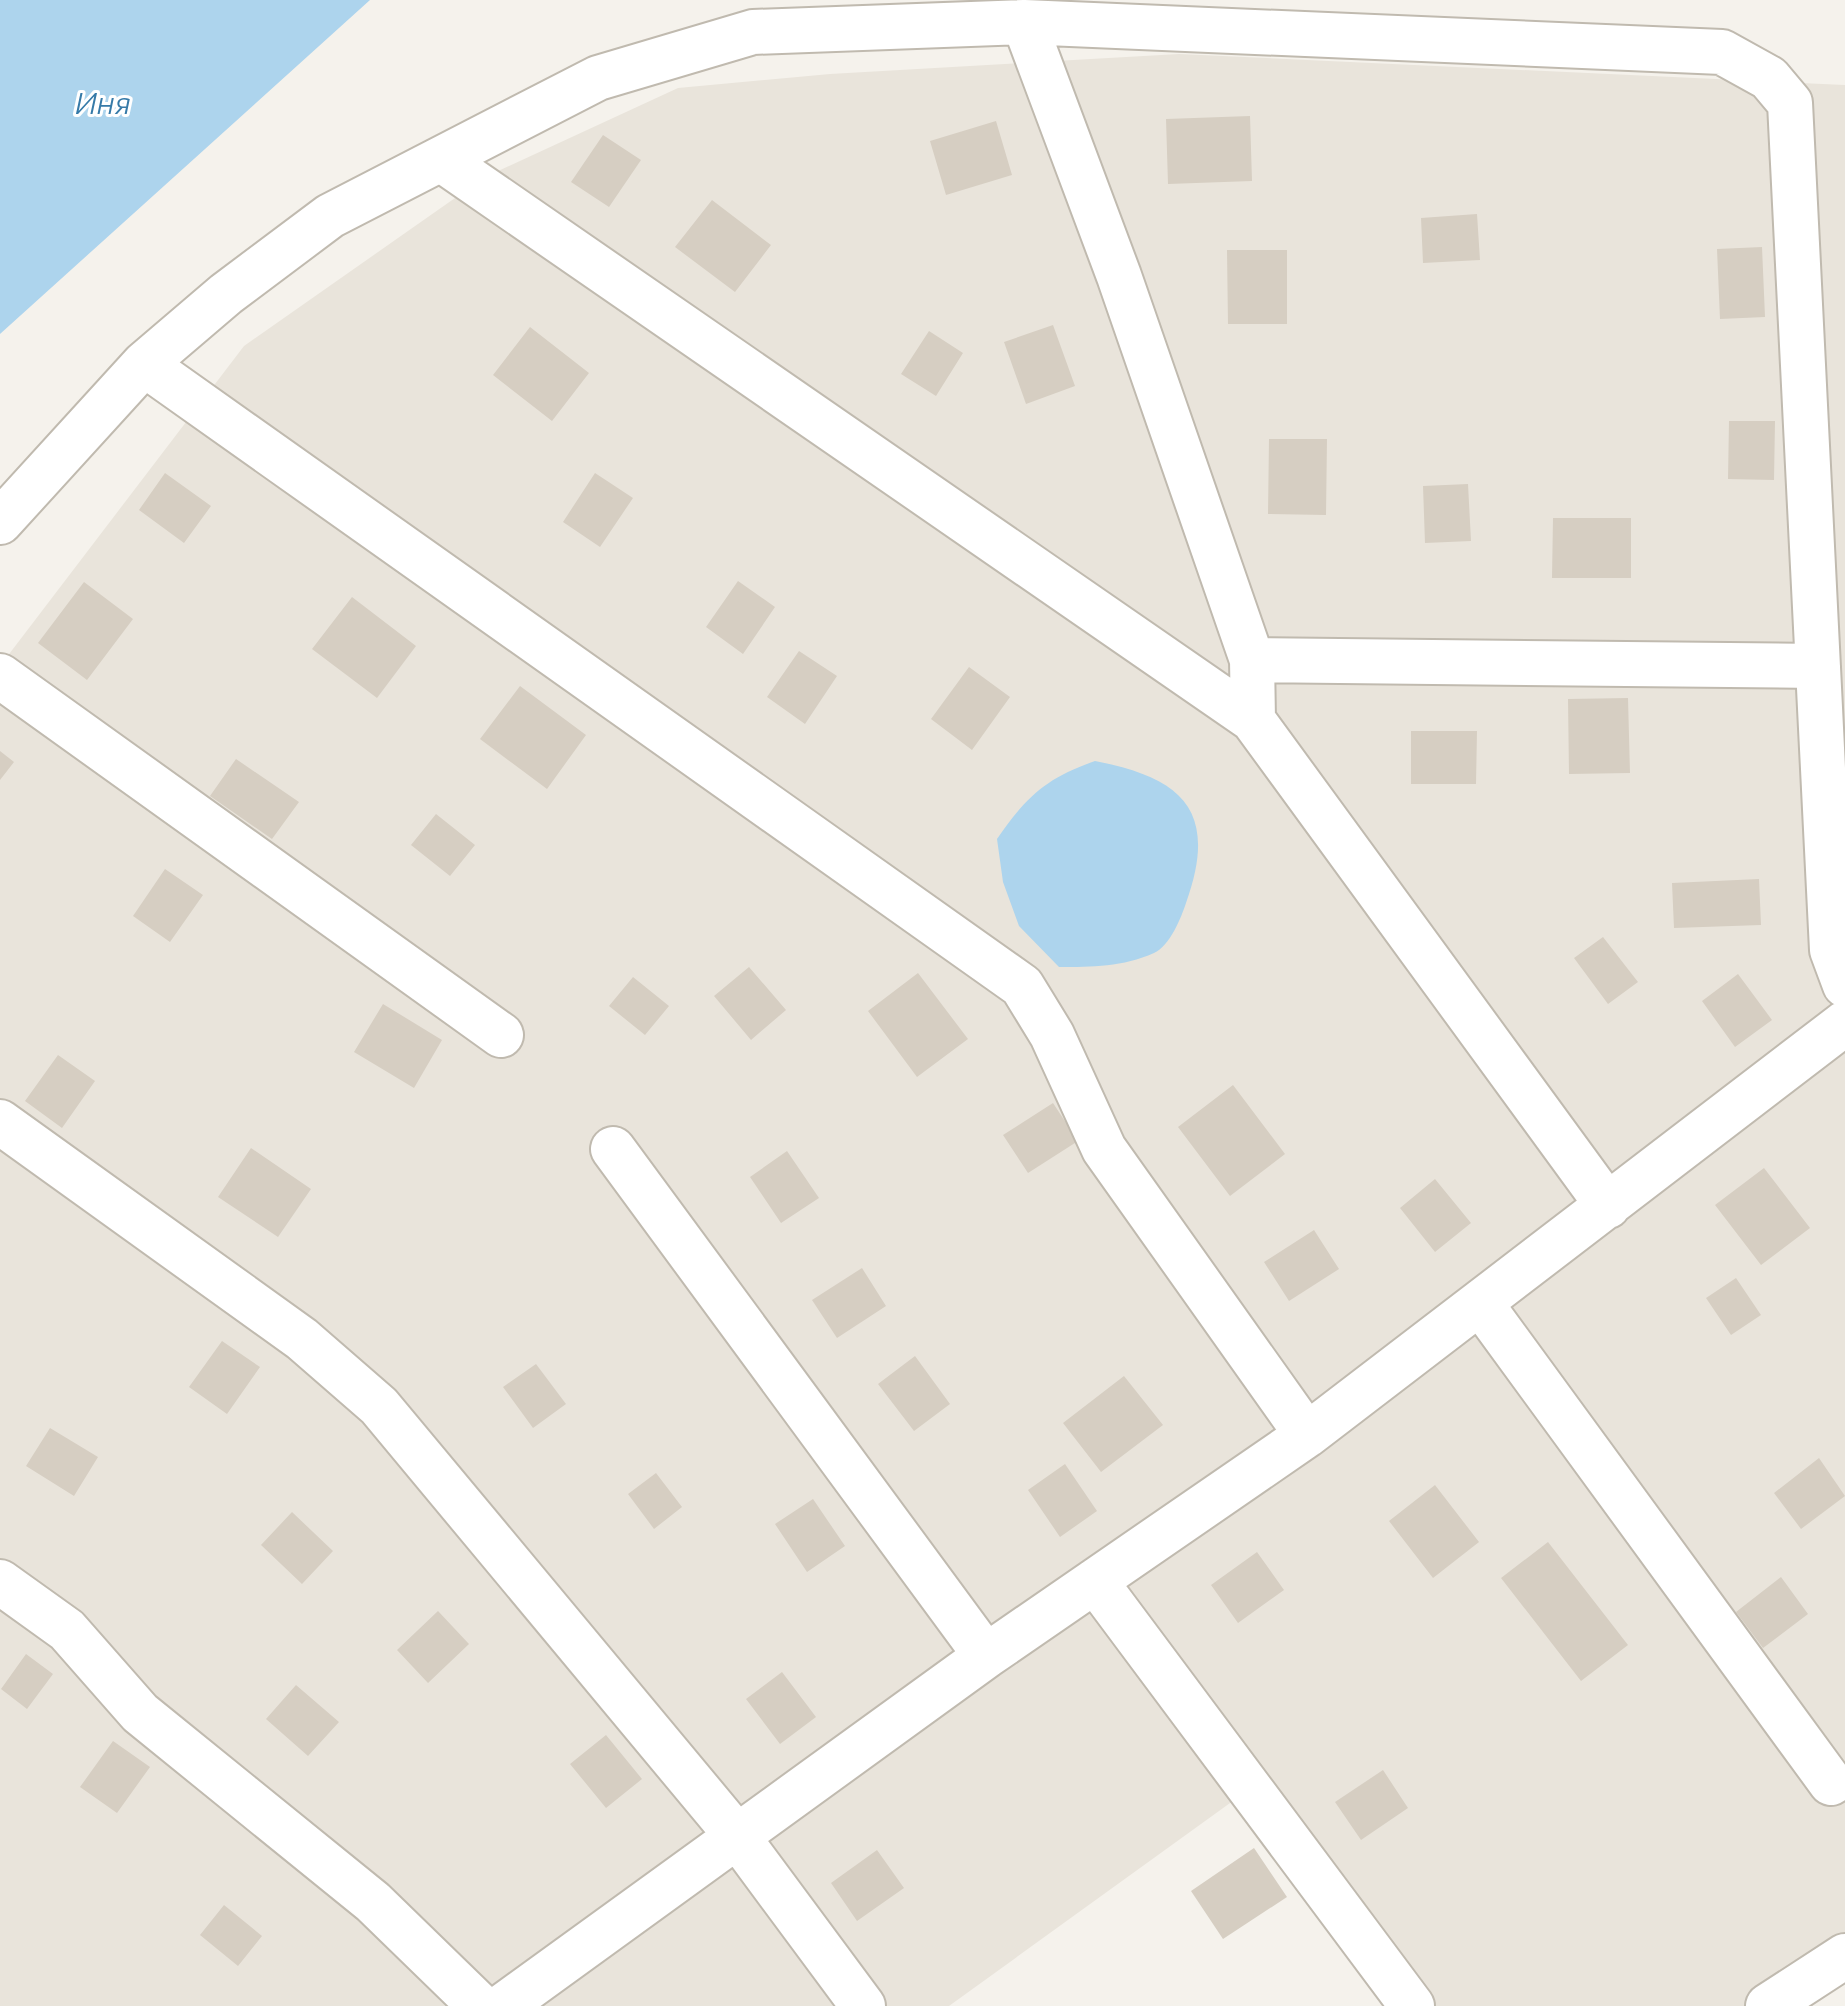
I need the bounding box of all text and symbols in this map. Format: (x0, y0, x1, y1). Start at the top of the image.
water label: Иня (75, 86, 131, 121)

